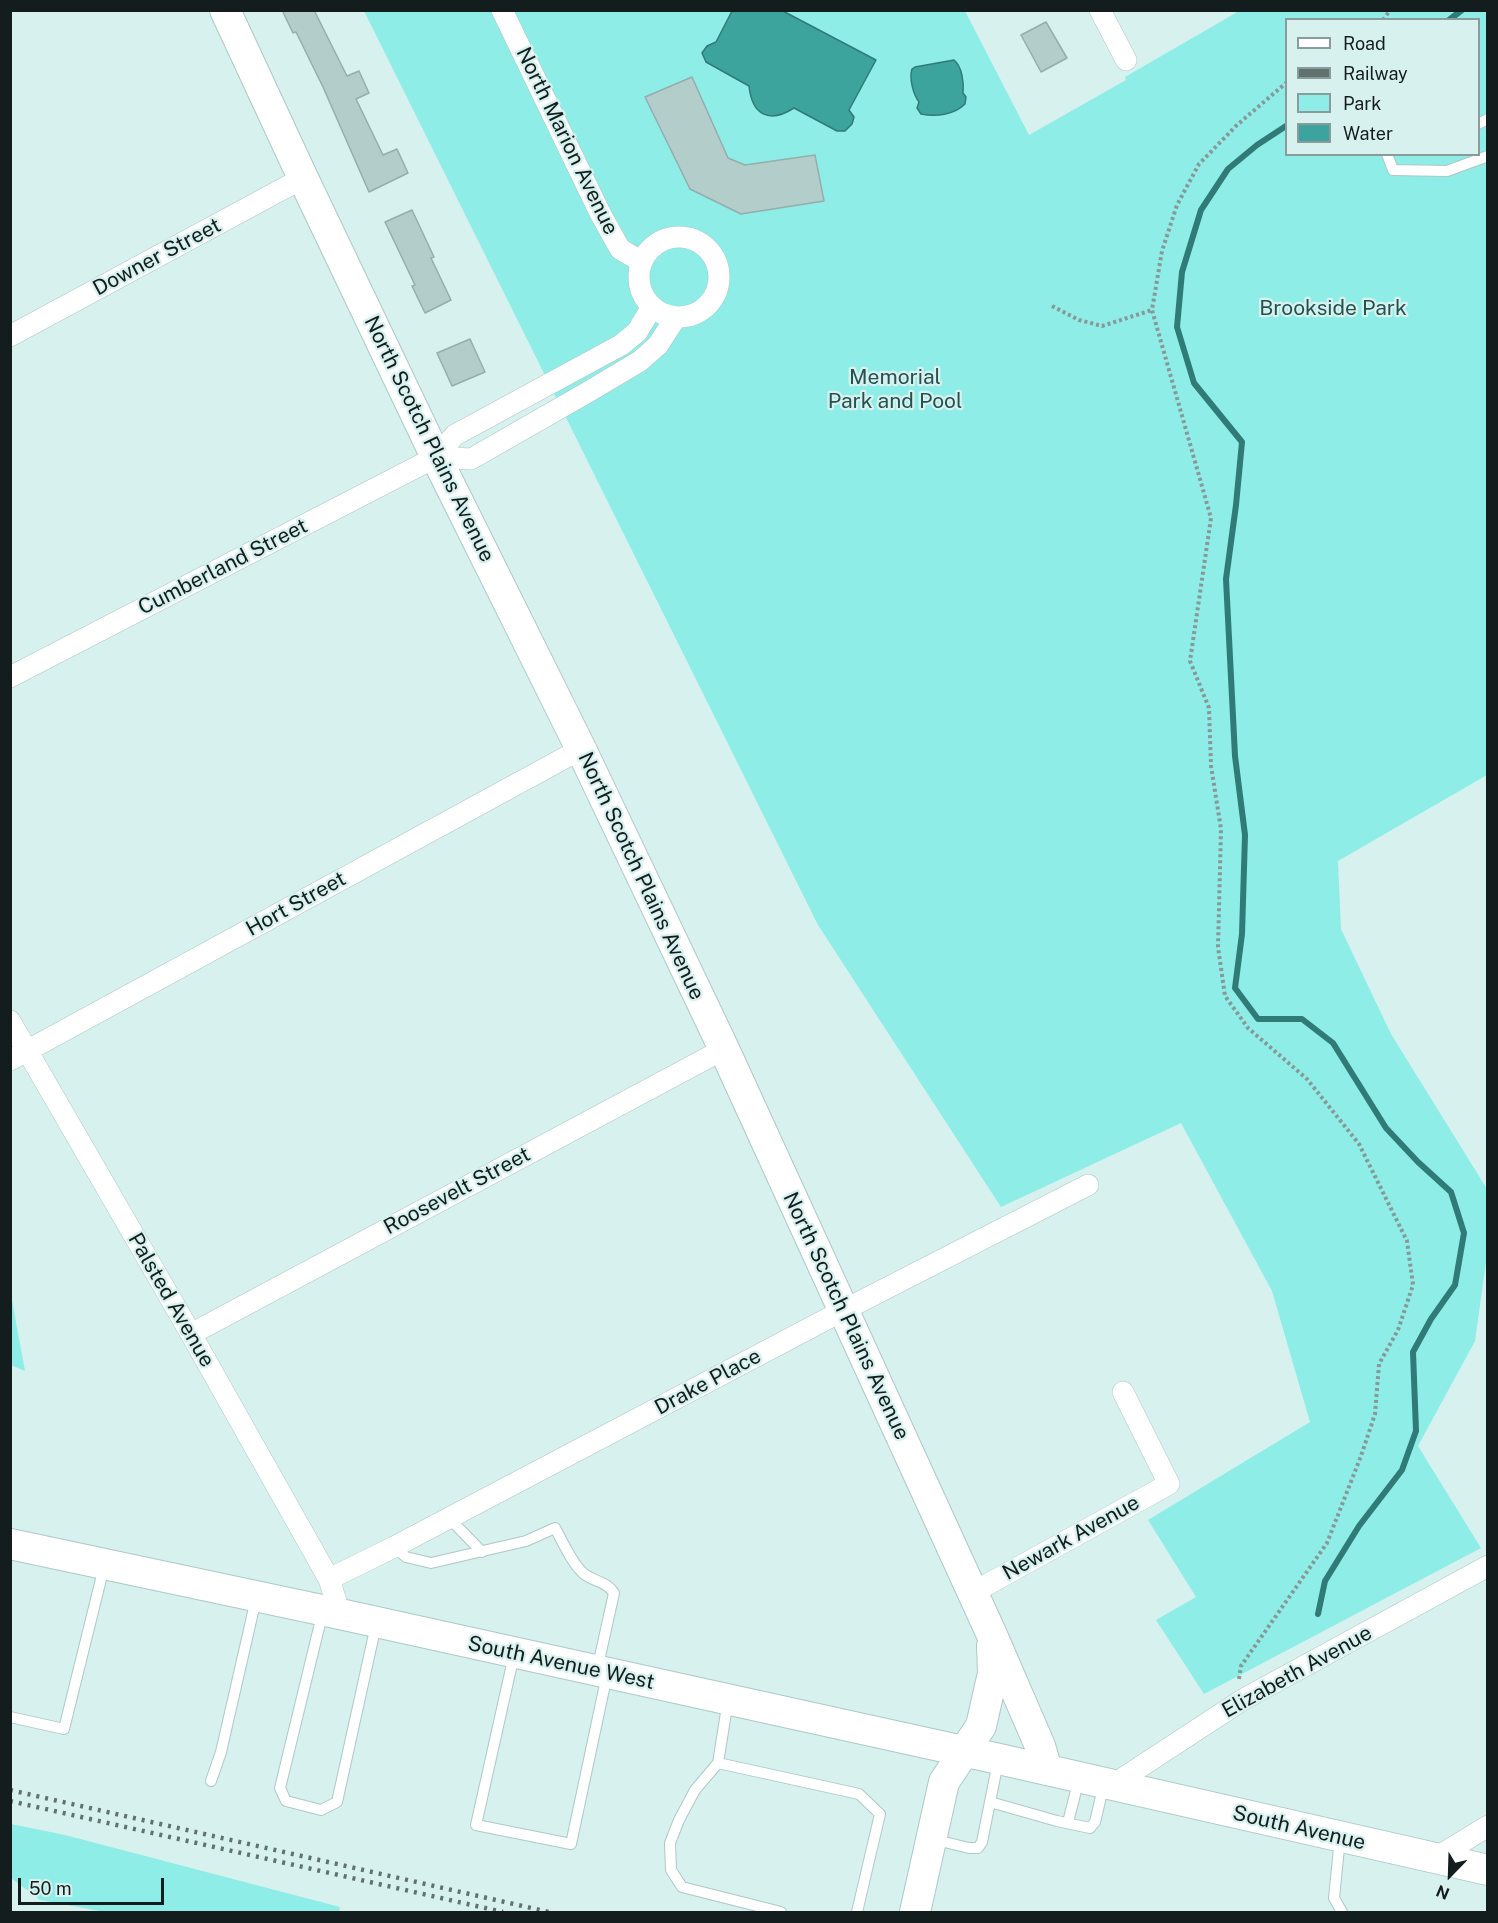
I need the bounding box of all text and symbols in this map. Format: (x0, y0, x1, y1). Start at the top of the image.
legend (1285, 18, 1480, 156)
text: Road (1343, 33, 1386, 54)
street label: North Marion Avenue (511, 43, 623, 239)
text: Railway (1343, 63, 1408, 84)
text: Park (1343, 93, 1381, 114)
text: Water (1343, 123, 1393, 144)
street label: Downer Street (89, 213, 225, 301)
park label: Brookside Park (1259, 296, 1407, 322)
street label: North Scotch Plains Avenue (358, 312, 500, 566)
park label: Memorial Park and Pool (828, 365, 962, 415)
street label: Cumberland Street (134, 513, 312, 621)
street label: North Scotch Plains Avenue (572, 748, 710, 1004)
street label: Hort Street (242, 866, 350, 942)
street label: Roosevelt Street (379, 1142, 535, 1240)
street label: North Scotch Plains Avenue (777, 1188, 915, 1444)
street label: Palsted Avenue (122, 1228, 220, 1372)
street label: Drake Place (651, 1343, 765, 1421)
street label: Newark Avenue (998, 1490, 1144, 1586)
street label: Elizabeth Avenue (1218, 1620, 1376, 1724)
street label: South Avenue West (465, 1631, 657, 1695)
street label: South Avenue (1230, 1800, 1368, 1856)
north arrow (1420, 1845, 1480, 1905)
scale bar (21, 1866, 166, 1904)
text: 50 m (29, 1878, 72, 1899)
text: N (1433, 1881, 1452, 1903)

